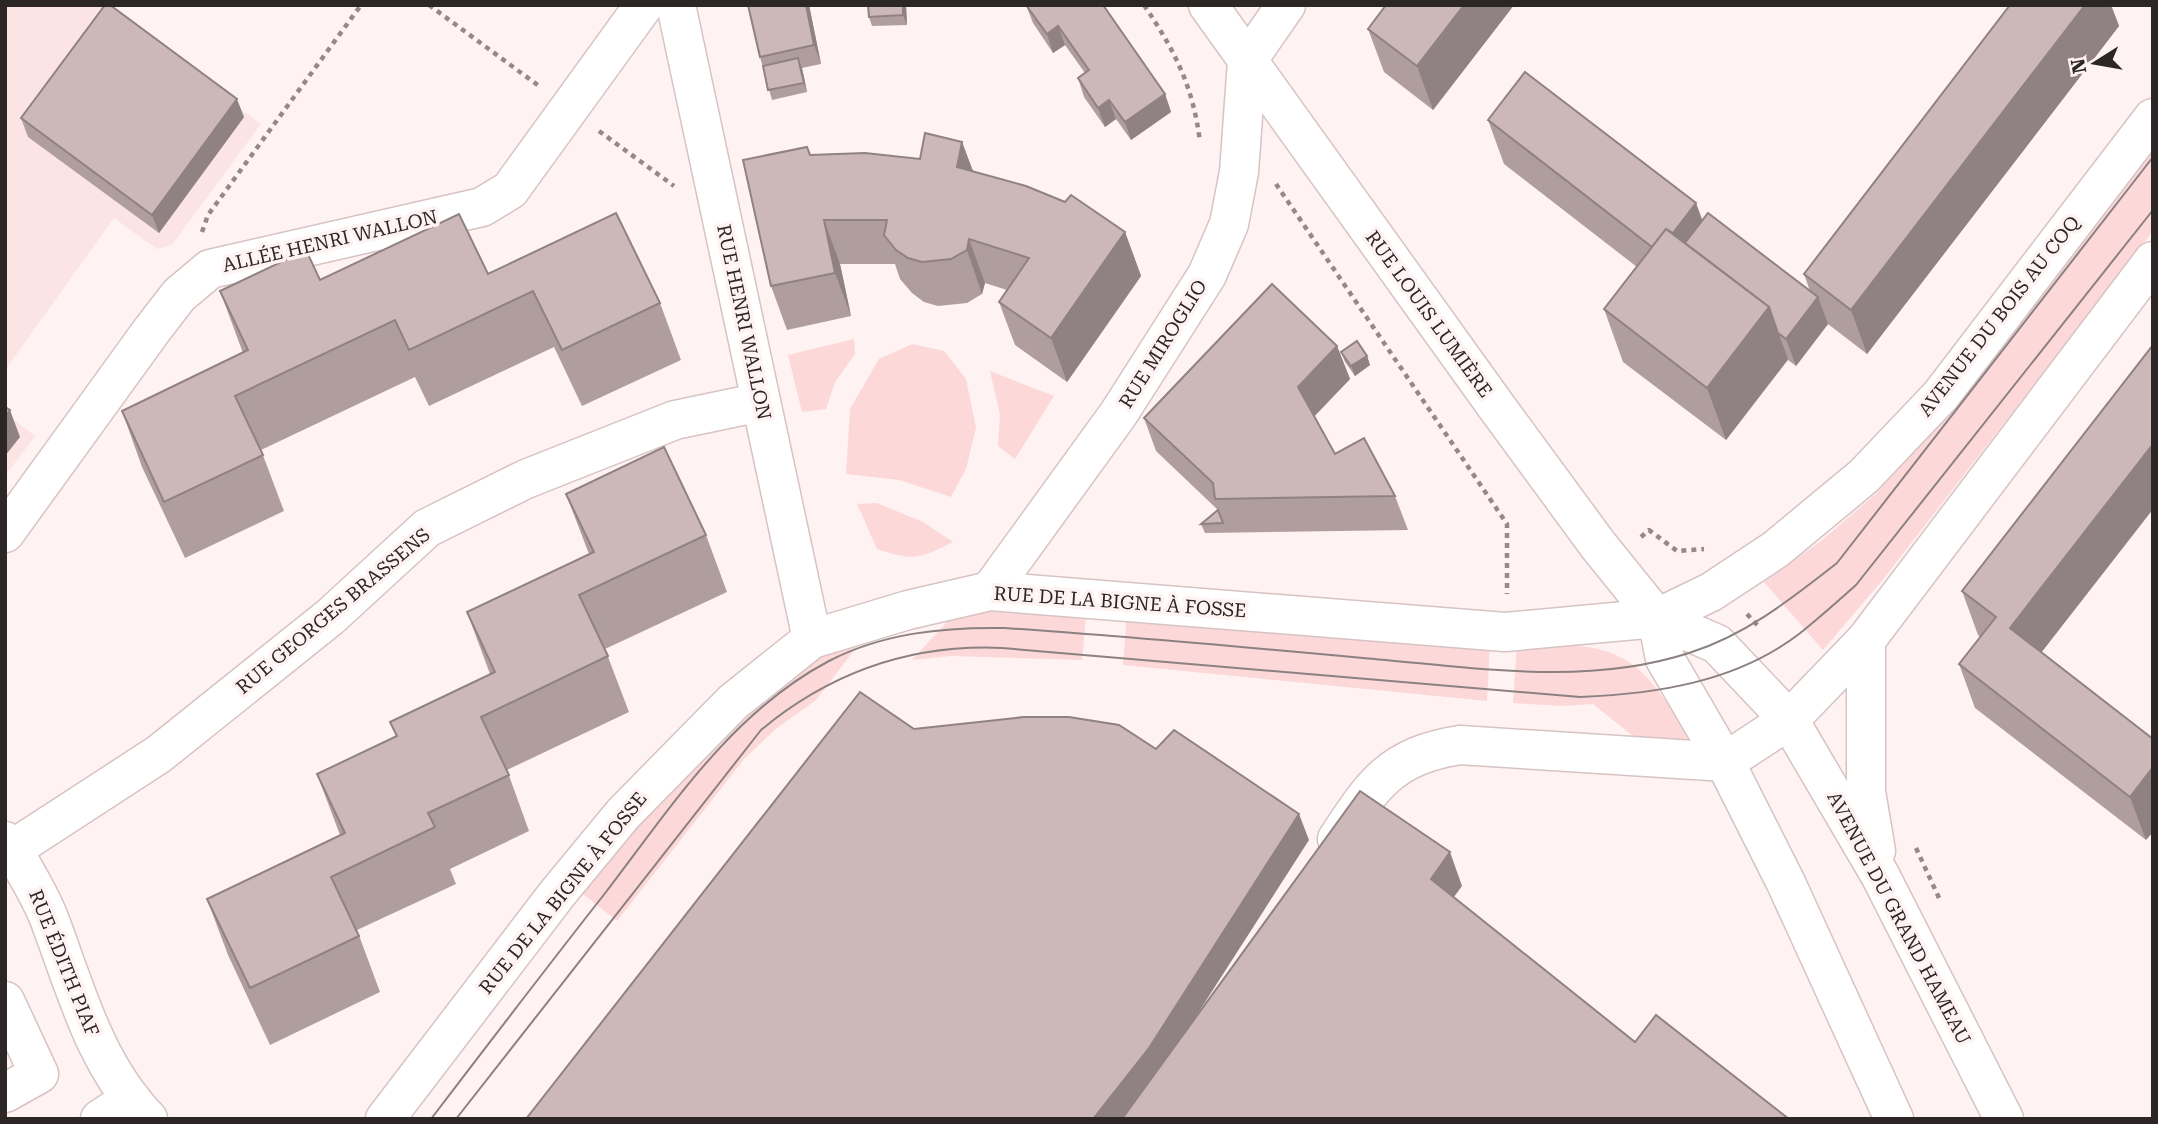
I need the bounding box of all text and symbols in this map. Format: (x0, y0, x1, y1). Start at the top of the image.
north arrow (2060, 28, 2130, 98)
text: N (2066, 56, 2091, 76)
street label: ALLÉE HENRI WALLON (220, 205, 440, 277)
street label: AVENUE DU BOIS AU COQ (1914, 211, 2084, 421)
street label: RUE HENRI WALLON (712, 222, 776, 422)
street label: RUE LOUIS LUMIÈRE (1361, 226, 1497, 402)
street label: RUE MIROGLIO (1114, 275, 1212, 413)
street label: RUE GEORGES BRASSENS (231, 523, 435, 699)
street label: RUE DE LA BIGNE À FOSSE (993, 582, 1247, 622)
street label: RUE DE LA BIGNE À FOSSE (474, 787, 652, 999)
street label: AVENUE DU GRAND HAMEAU (1822, 788, 1976, 1048)
street label: RUE ÉDITH PIAF (24, 886, 104, 1040)

